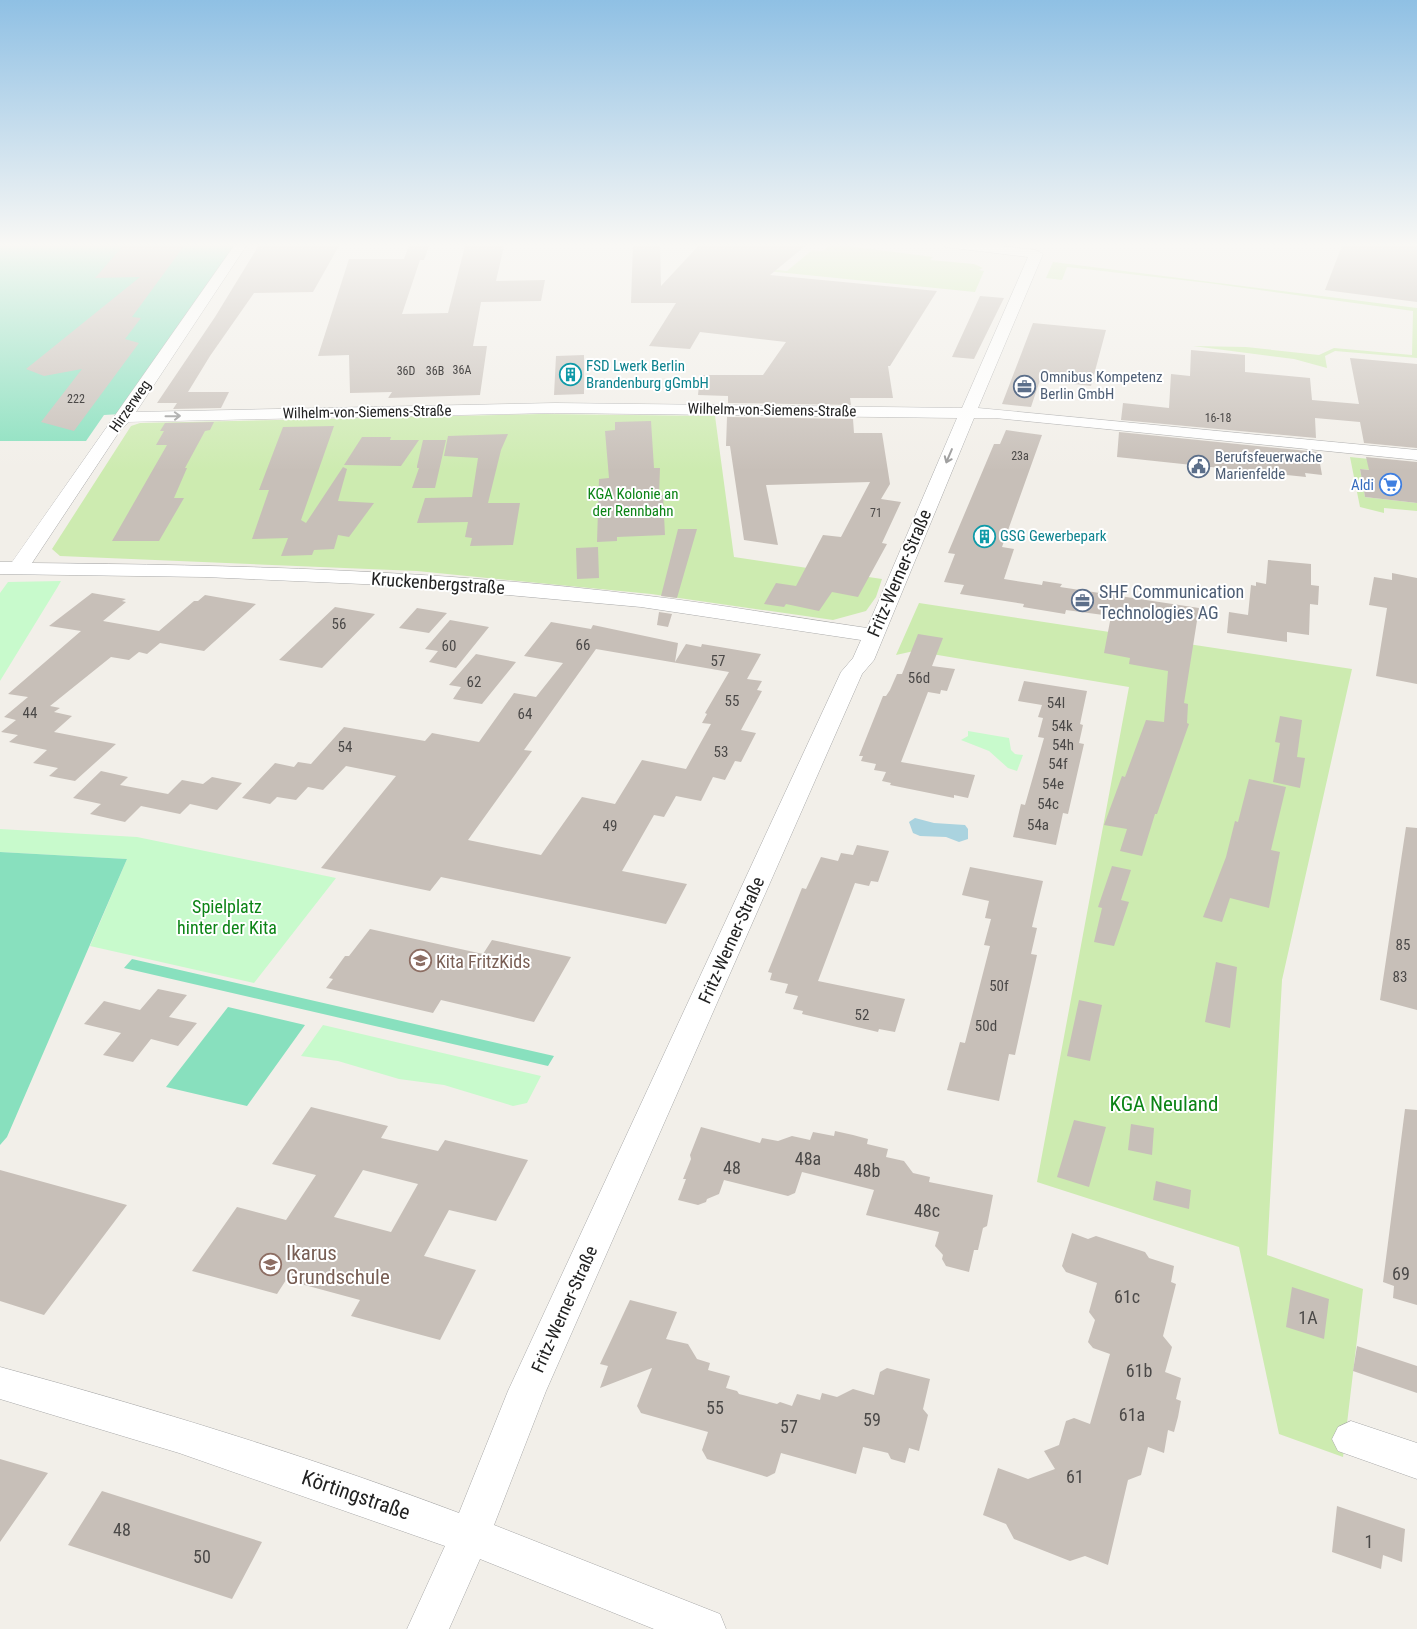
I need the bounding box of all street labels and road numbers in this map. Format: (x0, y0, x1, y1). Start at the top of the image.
street label: Hirzerweg (106, 376, 154, 436)
street label: Wilhelm-von-Siemens-Straße (687, 400, 857, 420)
street label: Wilhelm-von-Siemens-Straße (282, 402, 452, 422)
street label: Fritz-Werner-Straße (863, 506, 935, 640)
street label: Kruckenbergstraße (370, 568, 506, 598)
street label: Fritz-Werner-Straße (694, 873, 768, 1007)
street label: Fritz-Werner-Straße (527, 1242, 601, 1376)
street label: Körtingstraße (299, 1465, 413, 1525)

